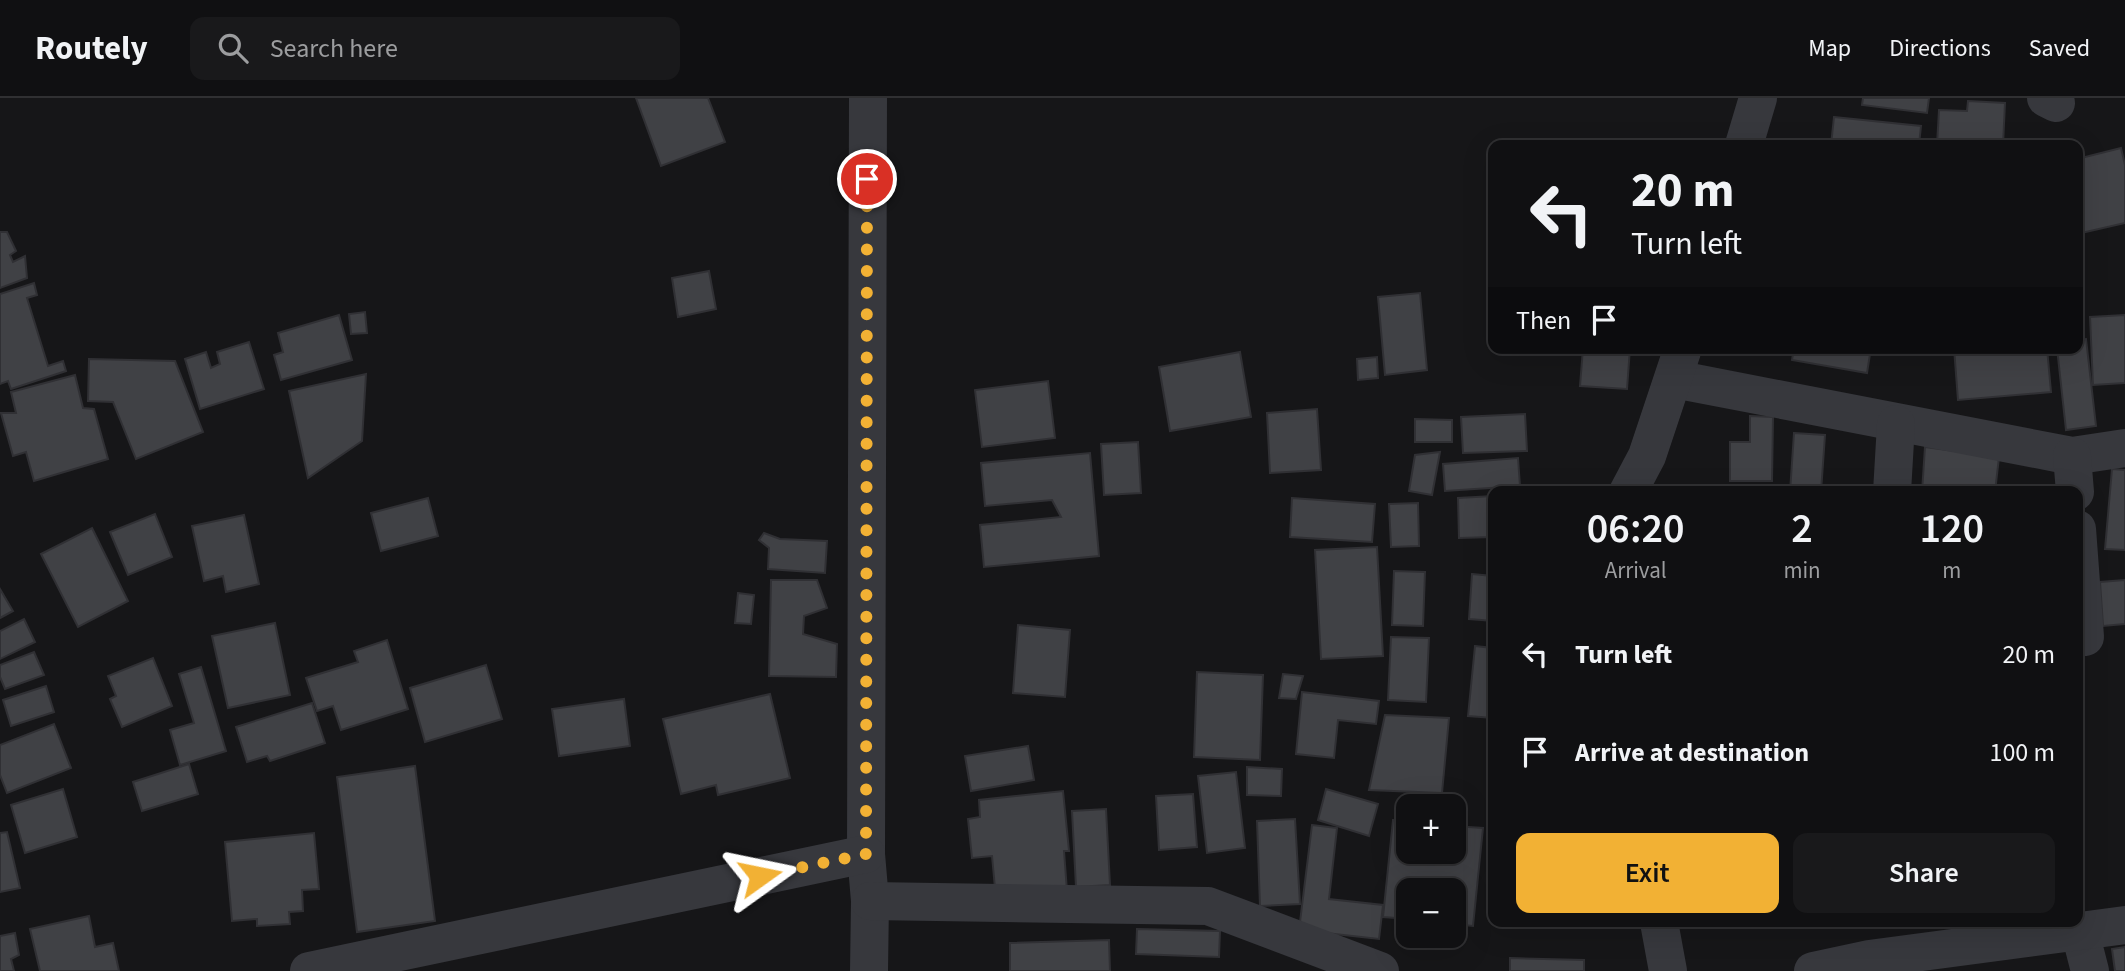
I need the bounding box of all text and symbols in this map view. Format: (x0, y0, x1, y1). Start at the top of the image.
search box (190, 17, 680, 80)
text: Routely (35, 25, 148, 72)
icon: search (214, 29, 252, 67)
text: Search here (270, 30, 398, 67)
text: Map (1808, 31, 1851, 66)
text: Directions (1889, 31, 1991, 66)
text: Saved (2029, 31, 2090, 66)
pin (837, 149, 897, 209)
text: 20 m (1631, 156, 1735, 226)
icon: arrive (848, 160, 886, 198)
icon: left (1516, 168, 1607, 259)
text: Turn left (1631, 221, 1742, 267)
icon: arrive (1585, 301, 1623, 339)
text: Then (1516, 302, 1571, 339)
text: 06:20 (1587, 499, 1685, 559)
text: 2 (1791, 499, 1813, 559)
text: 120 (1920, 499, 1984, 559)
text: Arrival (1605, 554, 1667, 587)
text: min (1783, 554, 1821, 587)
text: m (1942, 554, 1961, 587)
icon: left (1516, 635, 1554, 673)
text: Turn left (1575, 636, 1672, 673)
text: 20 m (2002, 636, 2055, 673)
icon: arrive (1516, 733, 1554, 771)
text: Arrive at destination (1575, 734, 1809, 771)
text: 100 m (1989, 734, 2055, 771)
map controls (1396, 794, 1466, 948)
button: + (1396, 794, 1466, 864)
button: Exit (1516, 833, 1779, 913)
button: Share (1793, 833, 2055, 913)
position arrow (723, 839, 797, 913)
button: − (1396, 878, 1466, 948)

